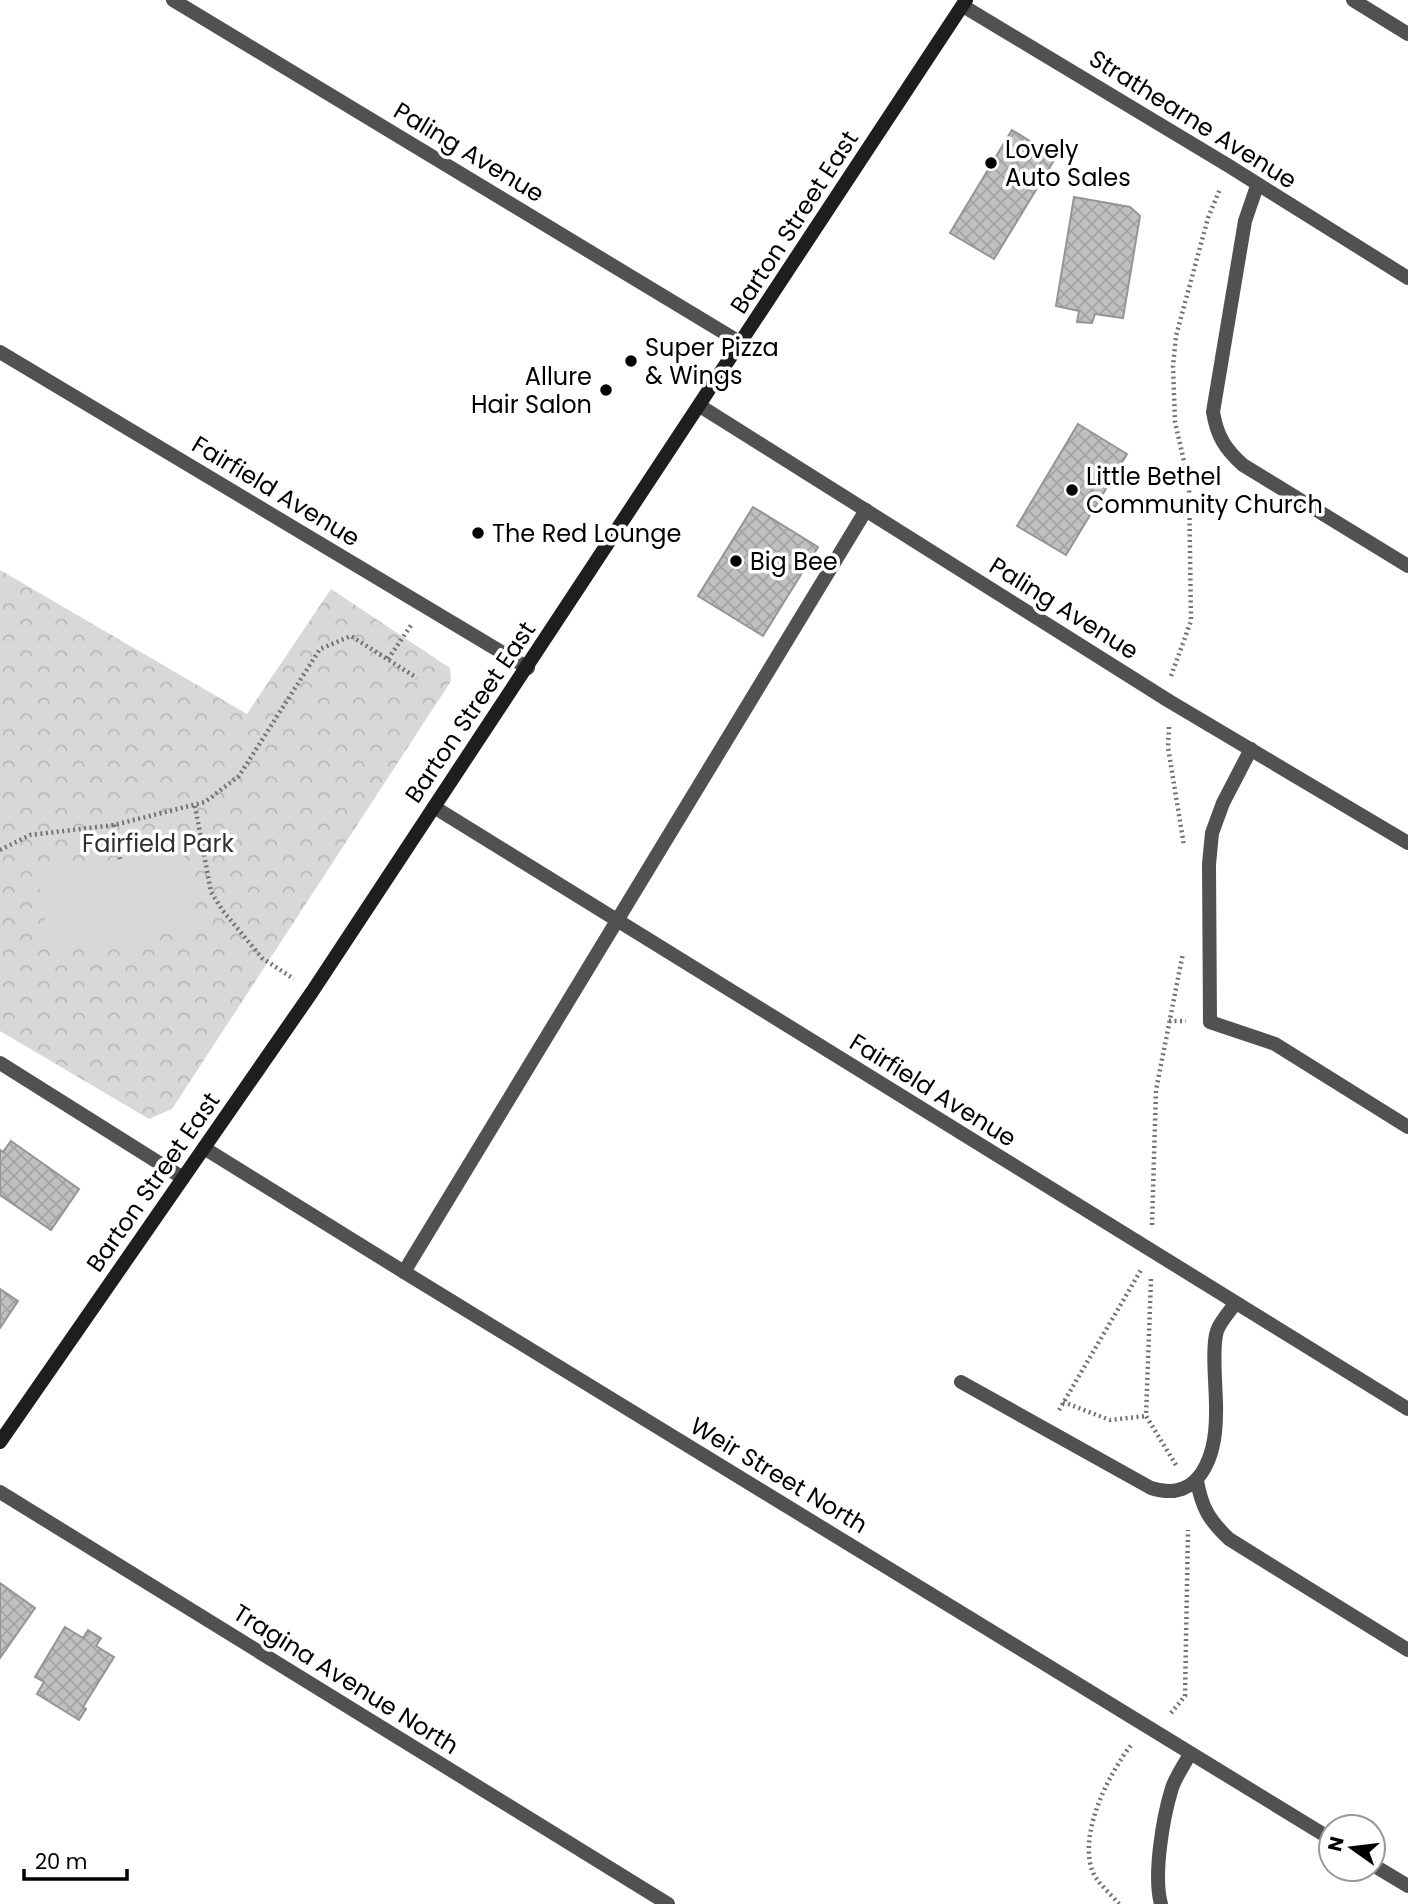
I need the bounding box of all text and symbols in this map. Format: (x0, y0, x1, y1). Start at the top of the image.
street label: Strathearne Avenue (1083, 42, 1303, 196)
street label: Paling Avenue (388, 94, 550, 210)
street label: Barton Street East (722, 124, 866, 320)
place label: Lovely Auto Sales (1005, 133, 1131, 194)
marker: Lovely Auto Sales (983, 155, 999, 171)
place label: Super Pizza & Wings (645, 331, 779, 392)
marker: Super Pizza & Wings (623, 353, 639, 369)
place label: Allure Hair Salon (471, 360, 592, 421)
marker: Allure Hair Salon (598, 382, 614, 398)
street label: Fairfield Avenue (186, 428, 366, 554)
place label: Little Bethel Community Church (1086, 460, 1323, 521)
marker: Little Bethel Community Church (1064, 482, 1080, 498)
place label: The Red Lounge (492, 517, 681, 550)
marker: The Red Lounge (470, 525, 486, 541)
place label: Big Bee (750, 545, 838, 578)
street label: Paling Avenue (983, 549, 1145, 667)
marker: Big Bee (728, 553, 744, 569)
street label: Barton Street East (397, 615, 543, 809)
park label: Fairfield Park (82, 827, 235, 860)
street label: Fairfield Avenue (843, 1026, 1023, 1154)
street label: Barton Street East (79, 1086, 227, 1278)
street label: Weir Street North (684, 1409, 874, 1541)
street label: Tragina Avenue North (227, 1596, 465, 1762)
north arrow (1317, 1813, 1387, 1883)
text: N (1321, 1834, 1351, 1854)
scale bar (24, 1838, 128, 1882)
text: 20 m (35, 1847, 88, 1876)

